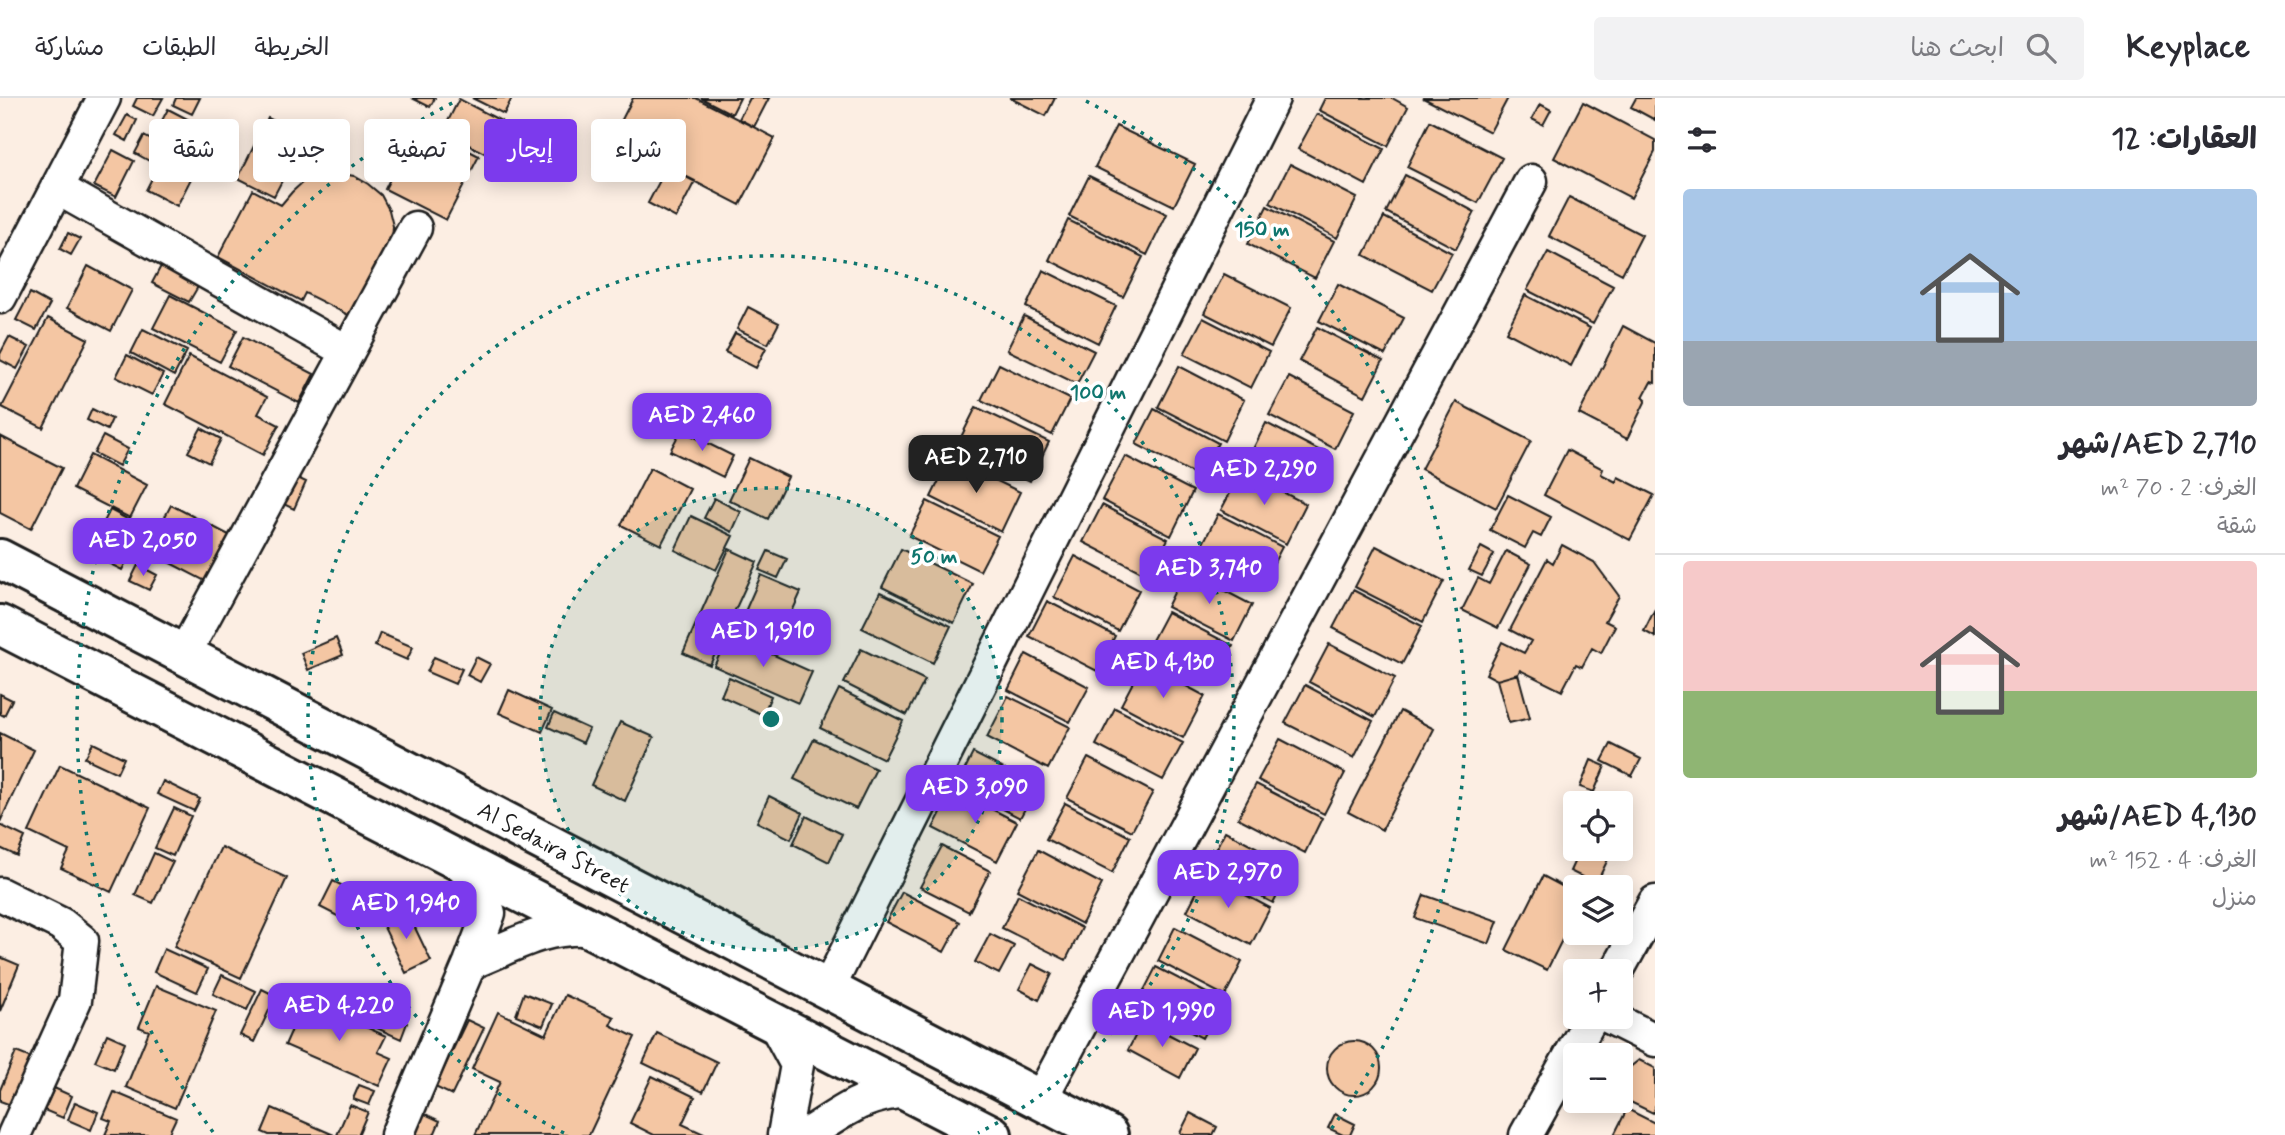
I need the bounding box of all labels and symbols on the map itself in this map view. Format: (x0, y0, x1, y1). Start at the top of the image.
text: 150 m (1234, 216, 1290, 244)
text: 100 m (1070, 379, 1126, 407)
pin: AED 2,460 (622, 394, 782, 453)
pin: AED 2,710 (896, 436, 1056, 495)
pin: AED 2,290 (1184, 448, 1344, 507)
pin: AED 2,050 (63, 518, 223, 578)
text: 50 m (911, 543, 958, 571)
pin: AED 3,740 (1129, 546, 1289, 606)
pin: AED 1,910 (683, 610, 843, 669)
pin: AED 4,130 (1083, 640, 1243, 700)
centre of rings (759, 707, 783, 731)
pin: AED 3,090 (895, 766, 1055, 825)
street label: Al Sedaira Street (472, 796, 634, 902)
pin: AED 2,970 (1148, 850, 1308, 910)
pin: AED 1,940 (326, 882, 486, 941)
pin: AED 4,220 (259, 984, 419, 1043)
pin: AED 1,990 (1082, 990, 1242, 1049)

